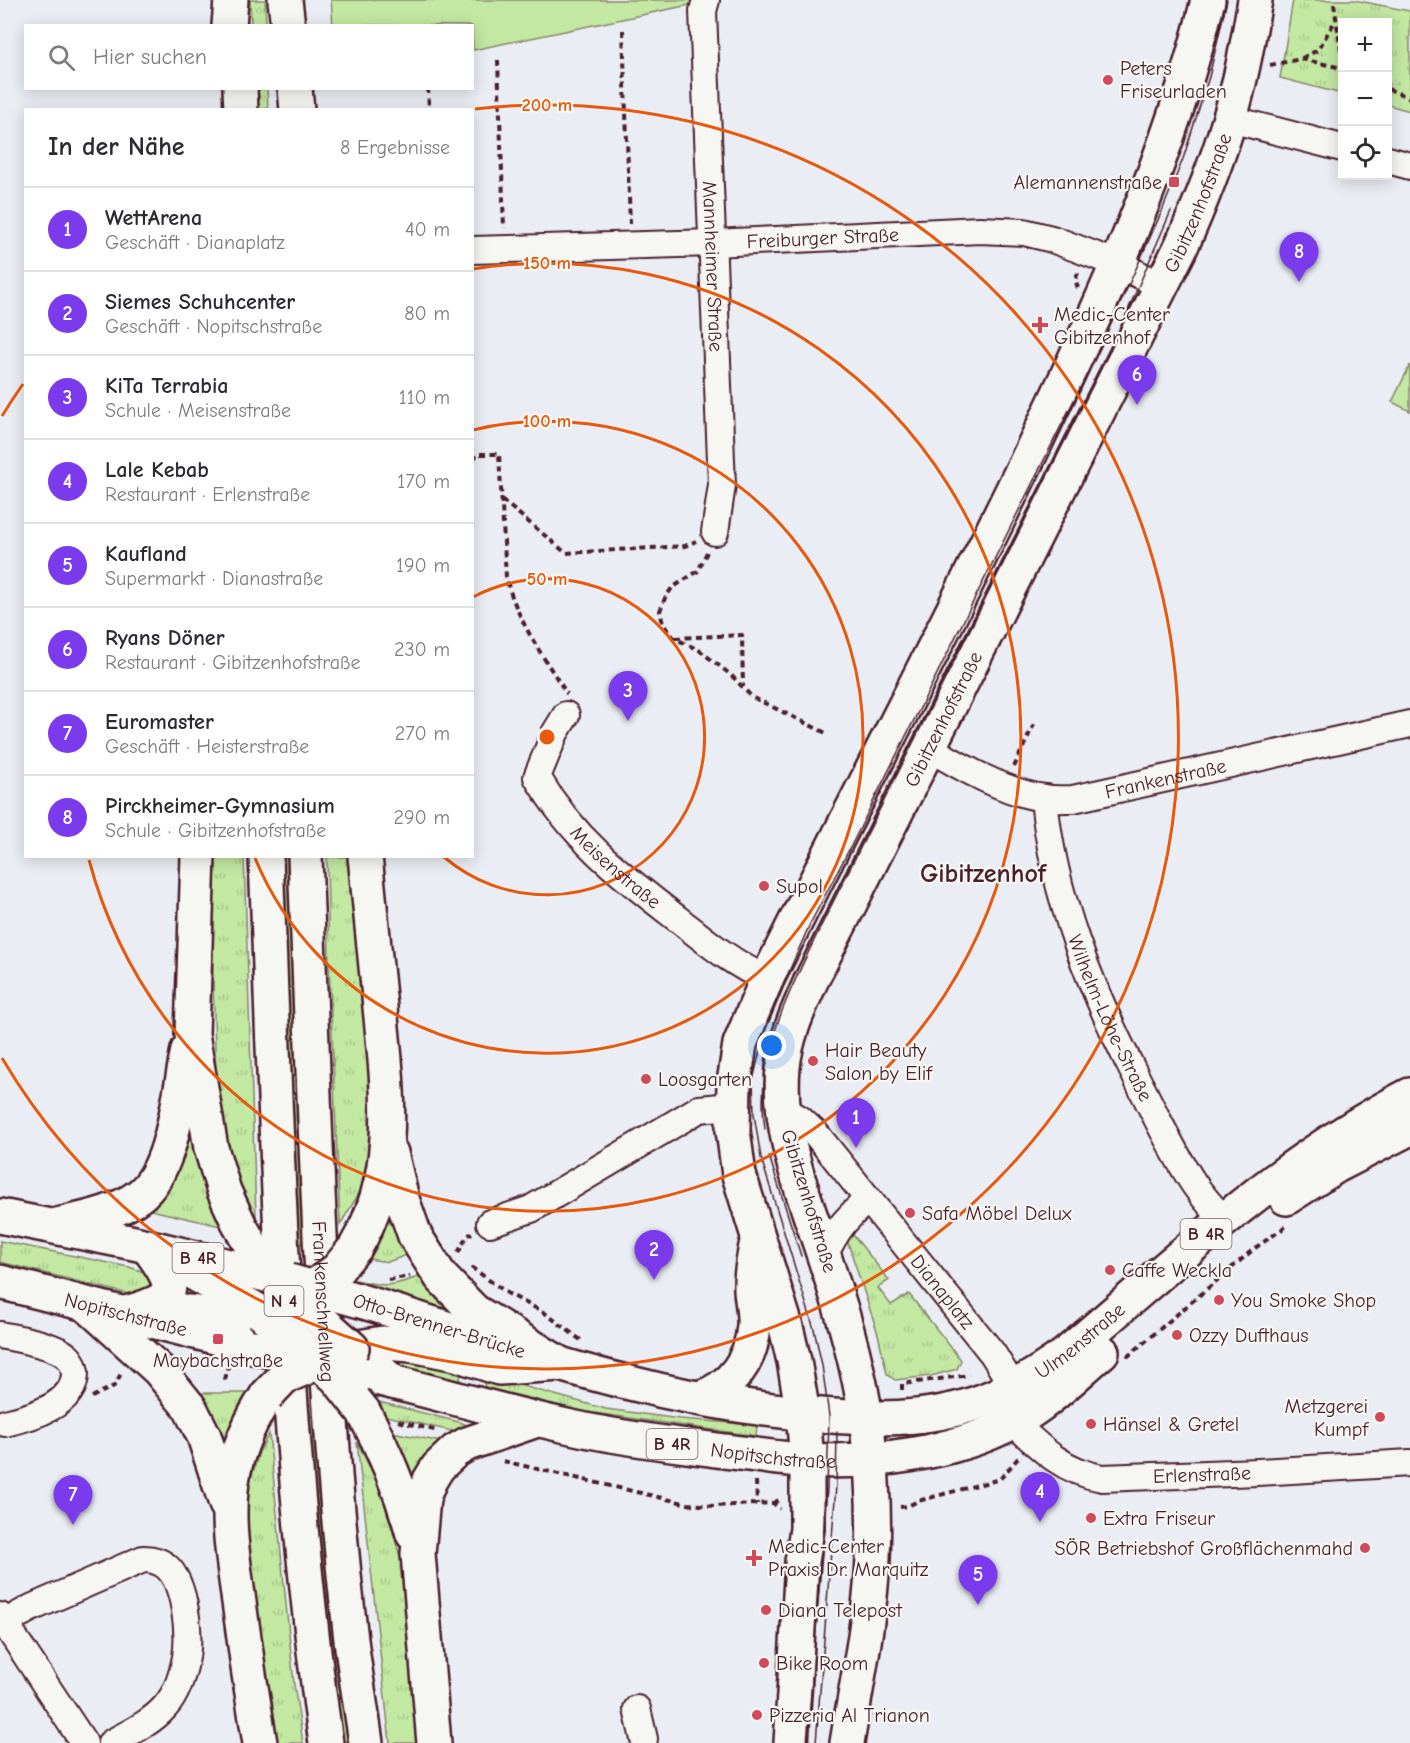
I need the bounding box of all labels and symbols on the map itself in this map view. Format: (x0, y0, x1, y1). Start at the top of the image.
place label: Peters Friseurladen (1120, 57, 1227, 103)
marker: Peters Friseurladen (1101, 73, 1115, 87)
text: 200 m (522, 95, 572, 116)
street label: Gibitzenhofstraße (1159, 130, 1236, 276)
place label: Alemannenstraße (1013, 171, 1162, 194)
marker: Alemannenstraße (1167, 175, 1181, 189)
street label: Mannheimer Straße (698, 181, 728, 352)
street label: Freiburger Straße (746, 222, 899, 253)
pin: 8 (1280, 232, 1318, 282)
text: 150 m (523, 253, 571, 274)
place label: Medic-Center Gibitzenhof (1054, 303, 1170, 349)
marker: Medic-Center Gibitzenhof (1031, 316, 1049, 334)
pin: 6 (1118, 356, 1156, 405)
text: 100 m (523, 411, 571, 432)
text: 50 m (527, 569, 567, 590)
street label: Gibitzenhofstraße (899, 648, 987, 791)
pin: 3 (608, 672, 648, 721)
centre of rings (537, 727, 557, 747)
street label: Frankenstraße (1103, 754, 1228, 803)
street label: Meisenstraße (566, 821, 665, 913)
district label: Gibitzenhof (920, 859, 1048, 889)
place label: Supol (776, 875, 823, 898)
marker: Supol (757, 879, 771, 893)
street label: Wilhelm-Löhe-Straße (1063, 931, 1158, 1105)
your location (757, 1031, 786, 1060)
place label: Hair Beauty Salon by Elif (825, 1039, 933, 1085)
marker: Hair Beauty Salon by Elif (806, 1054, 820, 1068)
place label: Loosgarten (658, 1068, 752, 1091)
marker: Loosgarten (639, 1072, 653, 1086)
pin: 1 (836, 1098, 876, 1148)
street label: Gibitzenhofstraße (776, 1127, 842, 1275)
place label: Safa Möbel Delux (922, 1202, 1072, 1225)
marker: Safa Möbel Delux (903, 1206, 917, 1220)
road number: B 4R (1180, 1219, 1232, 1249)
street label: Frankenschnellweg (308, 1220, 340, 1383)
pin: 2 (634, 1230, 674, 1280)
road number: B 4R (172, 1243, 224, 1273)
street label: Dianaplatz (906, 1250, 980, 1334)
place label: Caffe Weckla (1122, 1259, 1232, 1282)
marker: Caffe Weckla (1103, 1263, 1117, 1277)
road number: N 4 (264, 1286, 304, 1316)
street label: Nopitschstraße (62, 1287, 190, 1341)
street label: Otto-Brenner-Brücke (350, 1289, 528, 1363)
place label: You Smoke Shop (1231, 1289, 1376, 1312)
marker: You Smoke Shop (1212, 1293, 1226, 1307)
street label: Ulmenstraße (1031, 1298, 1129, 1383)
place label: Ozzy Dufthaus (1189, 1324, 1309, 1347)
marker: Ozzy Dufthaus (1170, 1328, 1184, 1342)
marker: Maybachstraße (211, 1332, 225, 1346)
place label: Maybachstraße (153, 1349, 283, 1372)
place label: Metzgerei Kumpf (1285, 1395, 1369, 1441)
marker: Metzgerei Kumpf (1373, 1410, 1387, 1424)
place label: Hänsel & Gretel (1103, 1413, 1239, 1436)
marker: Hänsel & Gretel (1084, 1417, 1098, 1431)
road number: B 4R (646, 1429, 698, 1459)
street label: Nopitschstraße (709, 1438, 836, 1472)
street label: Erlenstraße (1153, 1461, 1251, 1488)
pin: 4 (1020, 1472, 1060, 1522)
pin: 7 (54, 1476, 92, 1525)
place label: Extra Friseur (1103, 1507, 1215, 1530)
marker: Extra Friseur (1084, 1511, 1098, 1525)
place label: Medic-Center Praxis Dr. Marquitz (768, 1535, 929, 1581)
place label: SÖR Betriebshof Großflächenmahd (1055, 1537, 1353, 1560)
marker: SÖR Betriebshof Großflächenmahd (1358, 1541, 1372, 1555)
marker: Medic-Center Praxis Dr. Marquitz (745, 1549, 763, 1567)
pin: 5 (958, 1556, 998, 1605)
place label: Diana Telepost (778, 1599, 903, 1622)
marker: Diana Telepost (759, 1603, 773, 1617)
place label: Bike Room (776, 1652, 868, 1675)
marker: Bike Room (757, 1656, 771, 1670)
place label: Pizzeria Al Trianon (769, 1704, 930, 1727)
marker: Pizzeria Al Trianon (750, 1708, 764, 1722)

